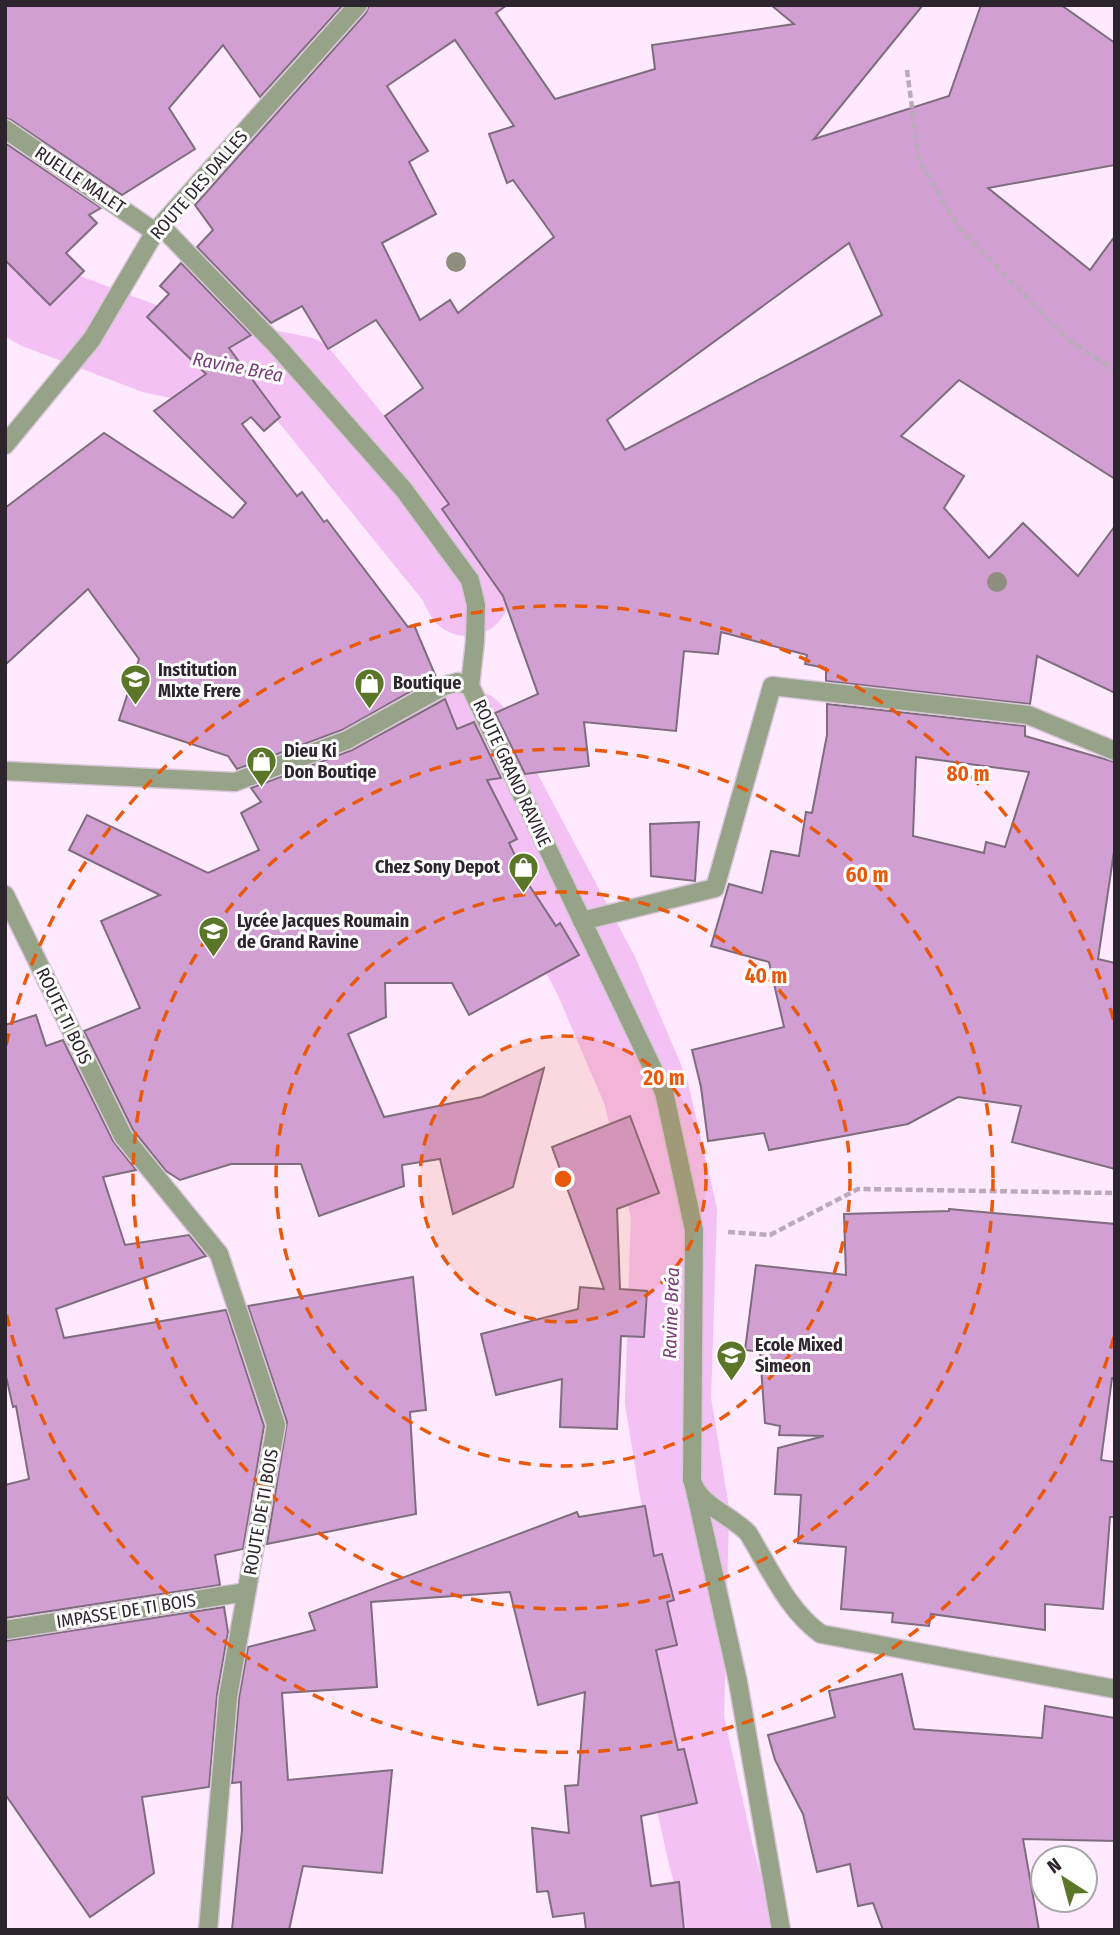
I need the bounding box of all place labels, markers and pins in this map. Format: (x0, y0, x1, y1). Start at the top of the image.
place label: Institution MIxte Frere (158, 659, 241, 702)
school or university icon: Institution MIxte Frere (118, 663, 152, 707)
shop icon: Boutique (353, 666, 387, 710)
place label: Boutique (393, 672, 461, 694)
place label: Dieu Ki Don Boutiqe (284, 740, 376, 783)
shop icon: Dieu Ki Don Boutiqe (244, 744, 278, 788)
shop icon: Chez Sony Depot (506, 850, 540, 894)
place label: Chez Sony Depot (375, 856, 501, 878)
place label: Lycée Jacques Roumain de Grand Ravine (237, 910, 409, 953)
school or university icon: Lycée Jacques Roumain de Grand Ravine (197, 914, 231, 958)
centre of rings (551, 1167, 575, 1191)
place label: Ecole Mixed Simeon (755, 1334, 843, 1377)
school or university icon: Ecole Mixed Simeon (715, 1338, 749, 1382)

